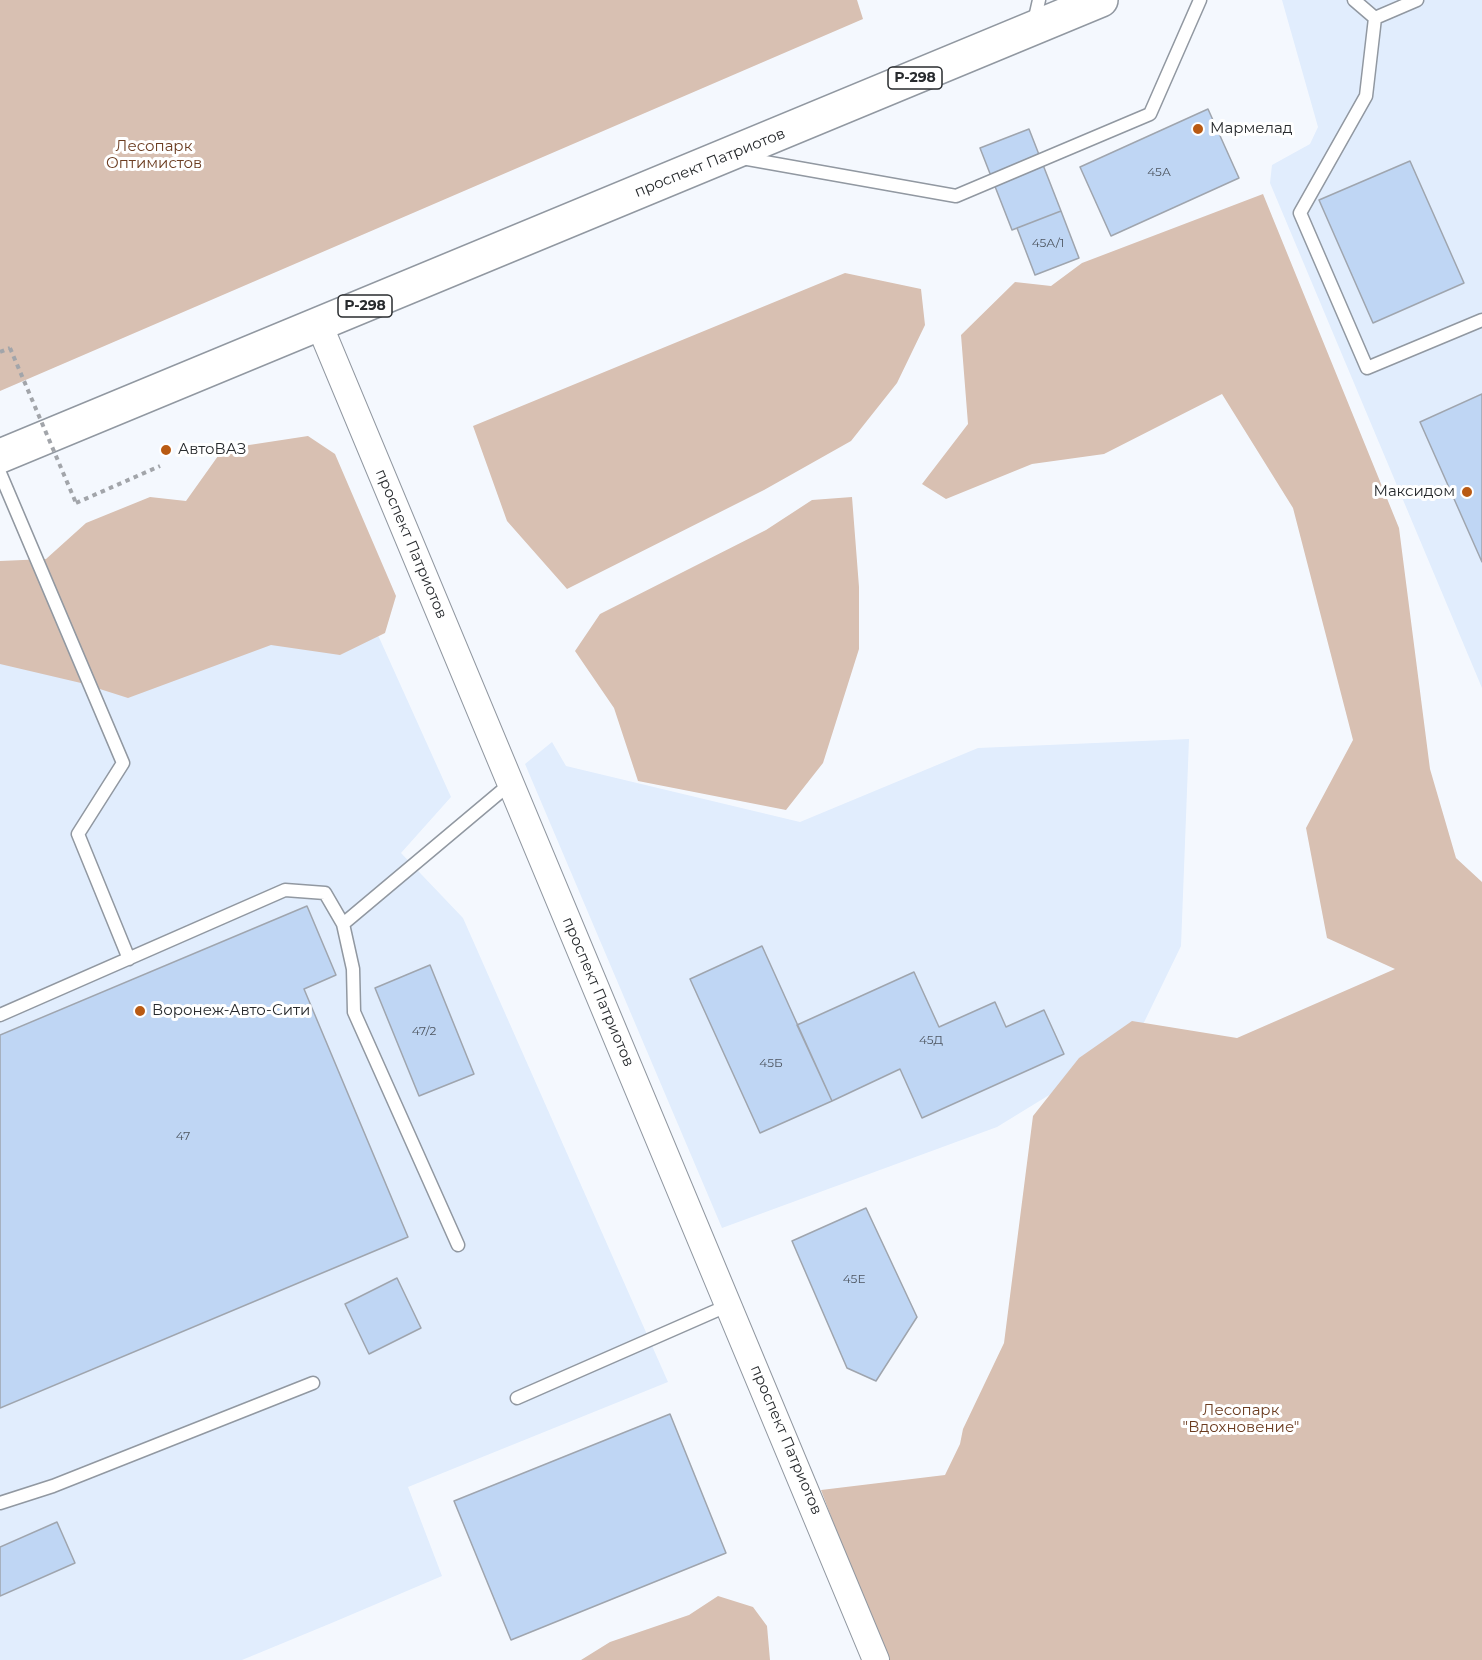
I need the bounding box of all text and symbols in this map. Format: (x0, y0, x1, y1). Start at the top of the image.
road number: Р-298 (888, 67, 942, 89)
place label: Мармелад (1210, 120, 1292, 138)
marker: Мармелад (1191, 122, 1205, 136)
street label: проспект Патриотов (632, 125, 788, 201)
park label: Лесопарк Оптимистов (106, 138, 202, 173)
house number: 45А (1147, 165, 1171, 179)
house number: 45А/1 (1032, 236, 1064, 250)
road number: Р-298 (338, 295, 392, 317)
place label: АвтоВАЗ (178, 441, 246, 459)
marker: АвтоВАЗ (159, 443, 173, 457)
street label: проспект Патриотов (371, 466, 451, 622)
place label: Максидом (1373, 483, 1455, 501)
marker: Максидом (1460, 485, 1474, 499)
street label: проспект Патриотов (558, 914, 638, 1070)
place label: Воронеж-Авто-Сити (152, 1002, 310, 1020)
marker: Воронеж-Авто-Сити (133, 1004, 147, 1018)
house number: 47/2 (412, 1024, 436, 1038)
house number: 45Д (919, 1033, 943, 1047)
house number: 45Б (759, 1056, 783, 1070)
house number: 47 (176, 1129, 190, 1143)
house number: 45Е (843, 1272, 865, 1286)
street label: проспект Патриотов (746, 1362, 826, 1518)
park label: Лесопарк "Вдохновение" (1183, 1402, 1299, 1437)

